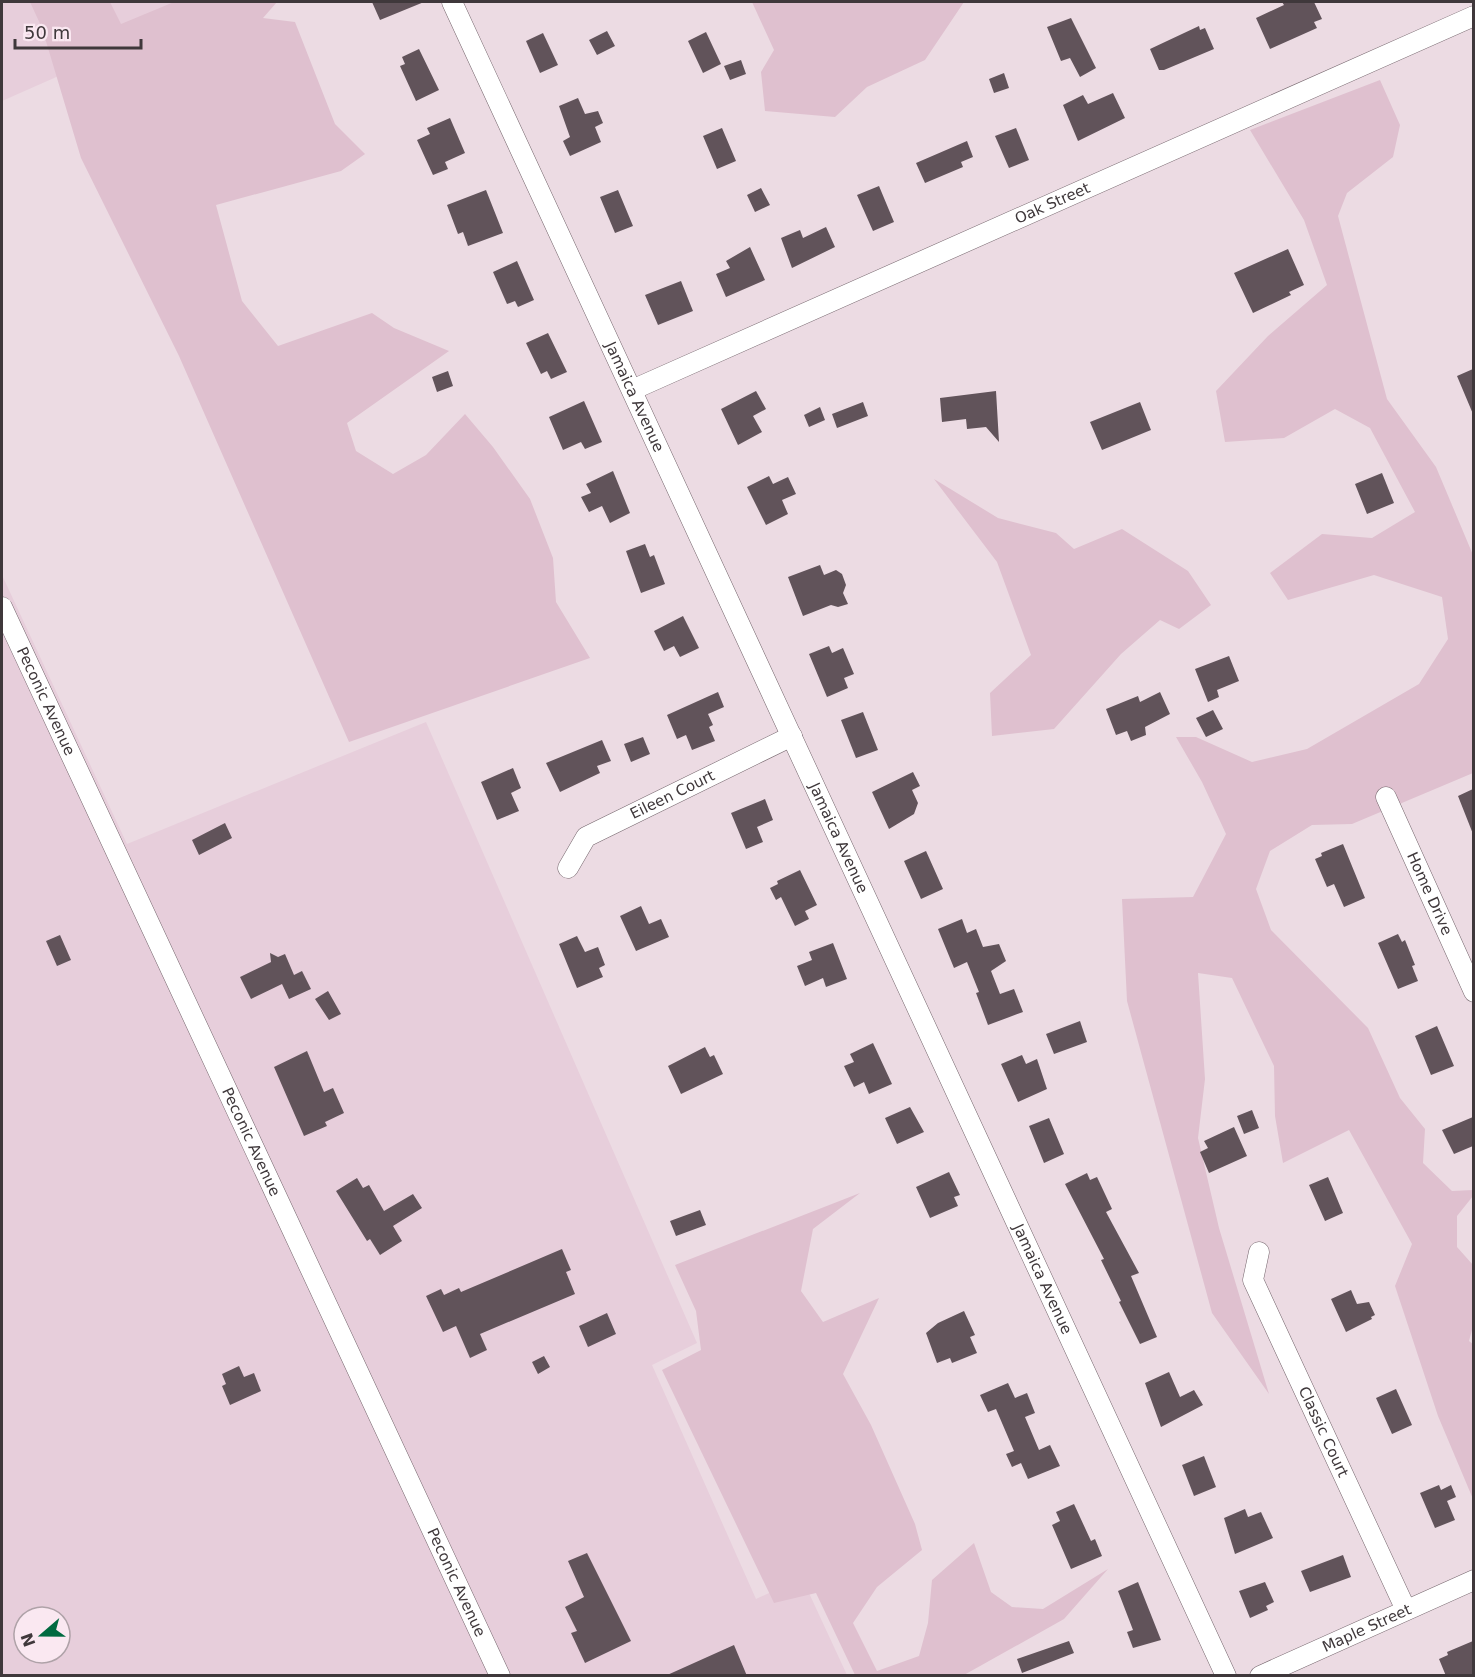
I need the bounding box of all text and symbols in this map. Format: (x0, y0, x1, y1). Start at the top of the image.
scale bar (15, 12, 141, 50)
text: 50 m (24, 22, 70, 43)
street label: Oak Street (1012, 179, 1093, 228)
street label: Jamaica Avenue (601, 338, 668, 455)
street label: Peconic Avenue (13, 644, 79, 758)
street label: Eileen Court (627, 766, 718, 823)
street label: Jamaica Avenue (805, 779, 872, 896)
street label: Home Drive (1403, 849, 1456, 938)
street label: Peconic Avenue (218, 1085, 284, 1199)
street label: Jamaica Avenue (1009, 1220, 1076, 1337)
street label: Classic Court (1295, 1384, 1352, 1480)
street label: Peconic Avenue (423, 1525, 489, 1639)
street label: Maple Street (1320, 1600, 1414, 1656)
north arrow (12, 1605, 72, 1665)
text: N (17, 1630, 40, 1650)

